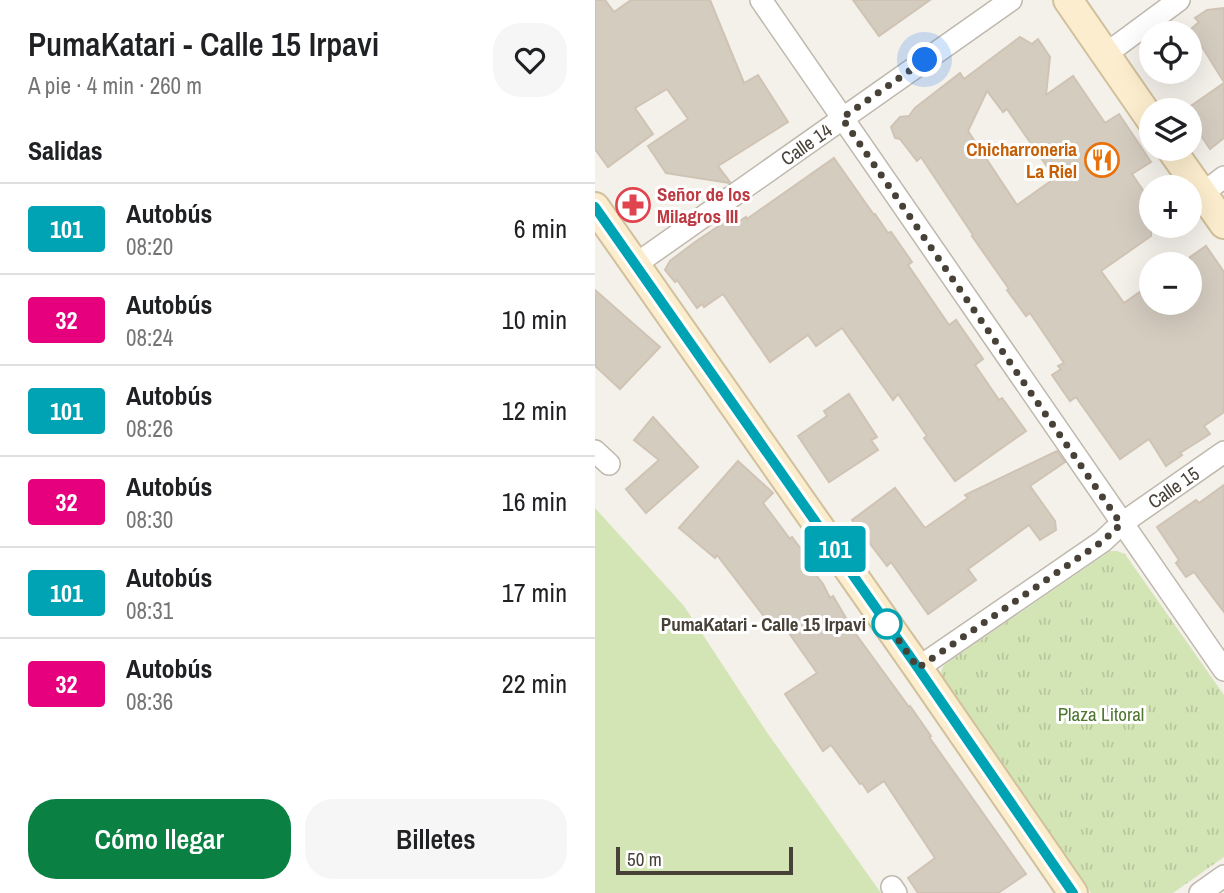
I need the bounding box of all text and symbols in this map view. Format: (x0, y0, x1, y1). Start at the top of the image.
map controls (1139, 21, 1202, 315)
button: locate (1139, 21, 1202, 84)
text: PumaKatari - Calle 15 Irpavi (28, 22, 379, 66)
button: heart (493, 23, 567, 97)
your location (907, 42, 942, 77)
text: A pie · 4 min · 260 m (28, 70, 202, 101)
button: layers (1139, 98, 1202, 161)
street label: Calle 14 (775, 117, 837, 171)
text: Salidas (28, 133, 103, 168)
place label: Chicharroneria La Riel (966, 136, 1077, 184)
restaurant icon: Chicharroneria La Riel (1083, 141, 1121, 179)
button: + (1139, 175, 1202, 238)
place label: Señor de los Milagros III (657, 181, 751, 229)
pharmacy icon: Señor de los Milagros III (614, 186, 652, 224)
text: Autobús (126, 196, 212, 231)
text: 6 min (514, 211, 567, 246)
text: 101 (50, 213, 83, 245)
text: 08:20 (126, 231, 173, 262)
button: − (1139, 252, 1202, 315)
text: Autobús (126, 287, 212, 322)
text: 10 min (502, 302, 567, 337)
text: 32 (56, 304, 77, 336)
text: 08:24 (126, 322, 173, 353)
text: Autobús (126, 378, 212, 413)
text: 12 min (502, 393, 567, 428)
text: 101 (50, 395, 83, 427)
text: 08:26 (126, 413, 173, 444)
street label: Calle 15 (1142, 460, 1204, 514)
text: Autobús (126, 469, 212, 504)
text: 16 min (502, 484, 567, 519)
text: 32 (56, 486, 77, 518)
text: 08:30 (126, 504, 173, 535)
line badge: 101 (795, 526, 875, 572)
text: 101 (819, 533, 851, 565)
text: Autobús (126, 560, 212, 595)
text: 17 min (502, 575, 567, 610)
text: 101 (50, 577, 83, 609)
text: 08:31 (126, 595, 173, 626)
marker: PumaKatari - Calle 15 Irpavi (872, 609, 902, 639)
place label: PumaKatari - Calle 15 Irpavi (661, 611, 866, 637)
text: Autobús (126, 651, 212, 686)
text: 22 min (502, 666, 567, 701)
text: 32 (56, 668, 77, 700)
text: 08:36 (126, 686, 173, 717)
park label: Plaza Litoral (1058, 701, 1144, 727)
button: Cómo llegar (28, 799, 291, 879)
button: Billetes (305, 799, 567, 879)
scale bar (616, 844, 793, 876)
text: 50 m (627, 846, 662, 872)

